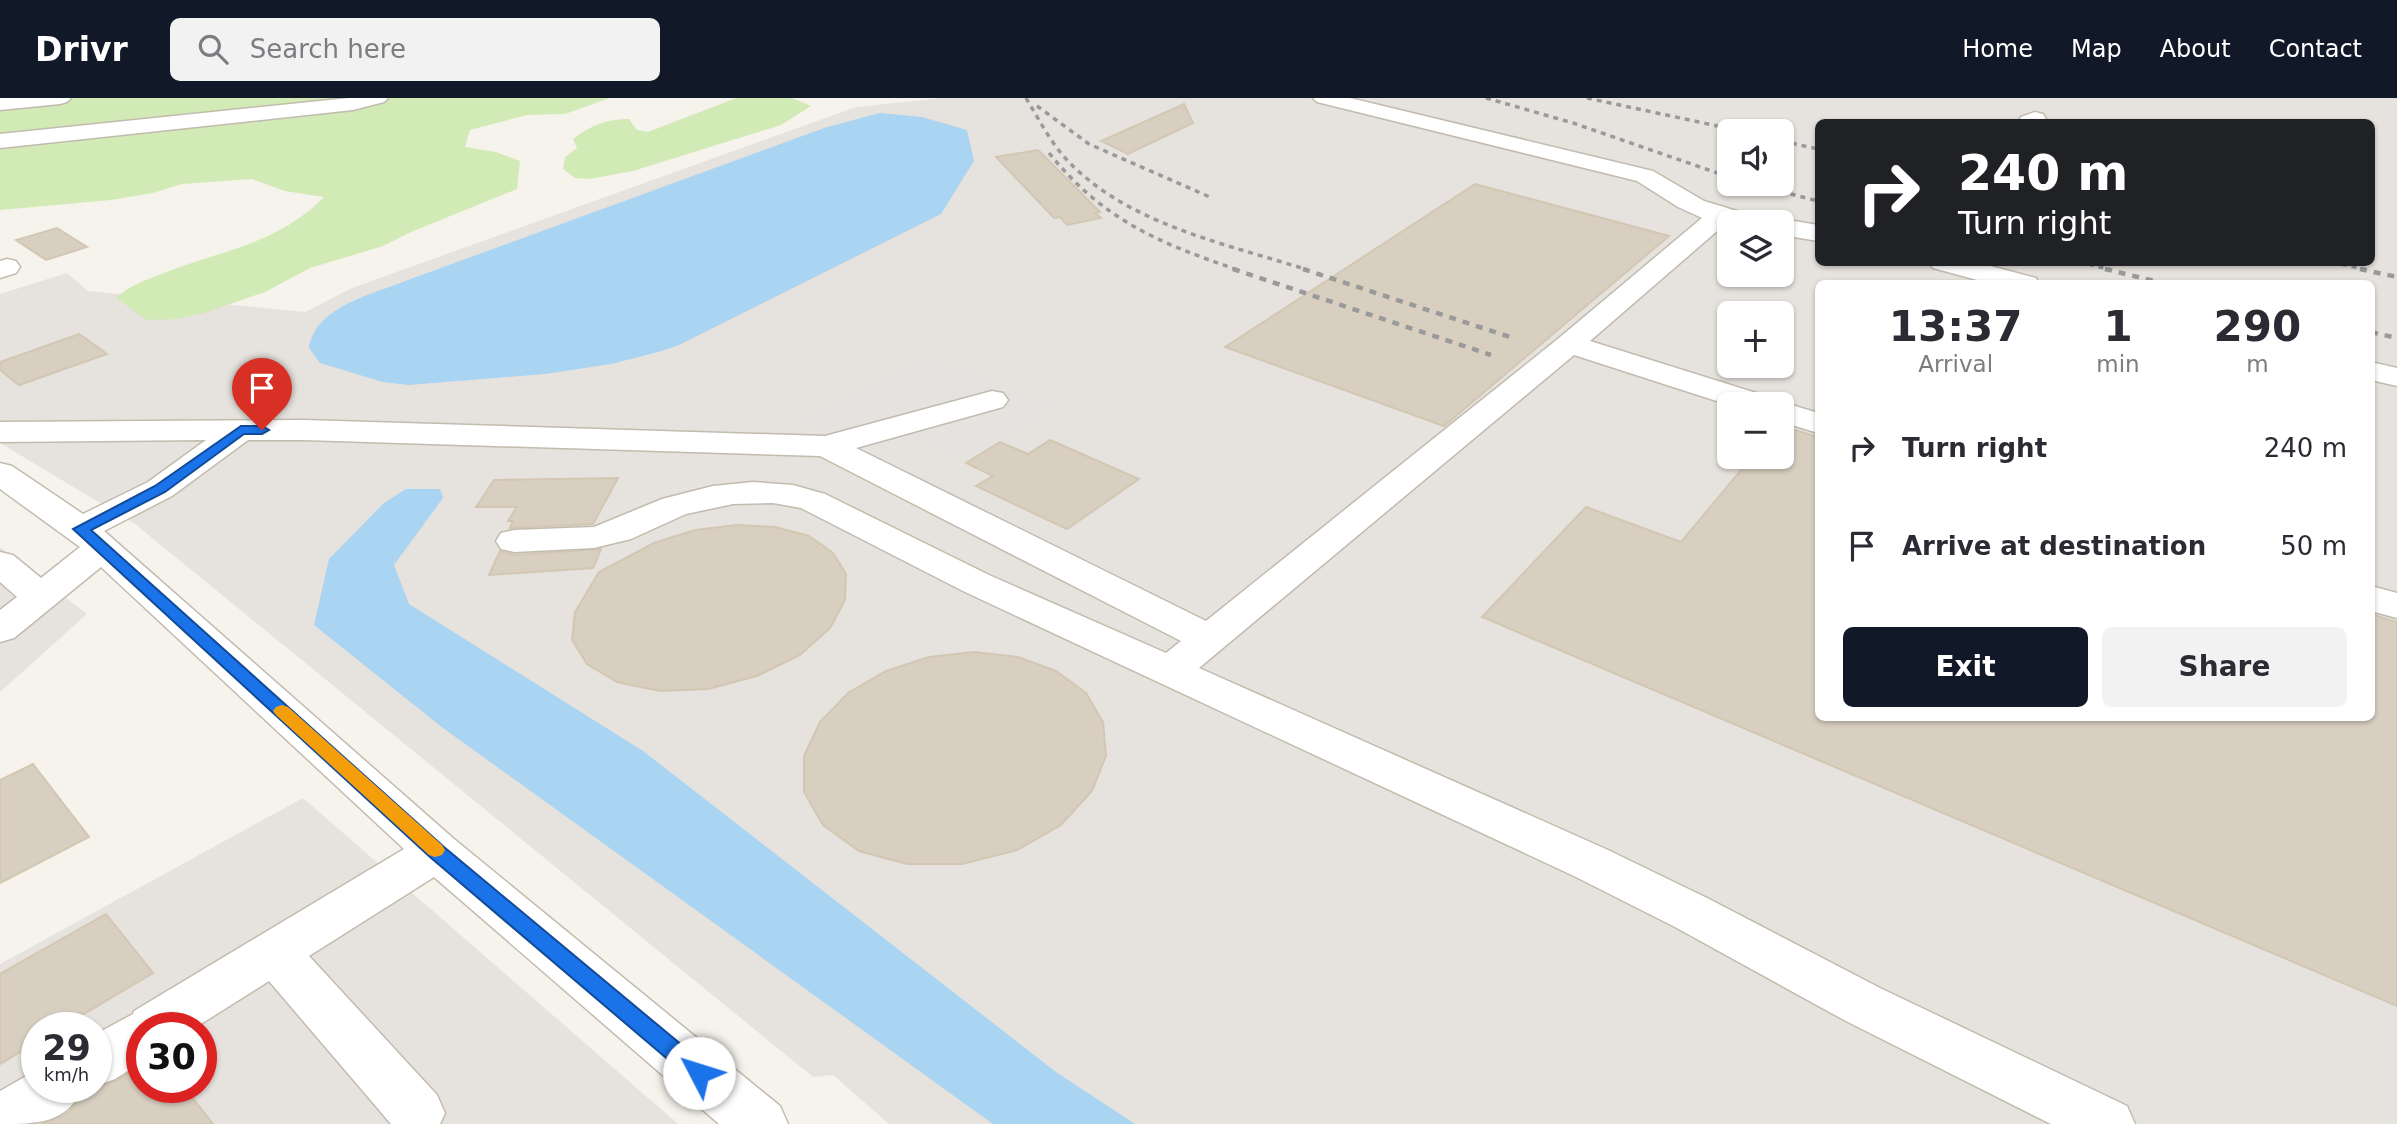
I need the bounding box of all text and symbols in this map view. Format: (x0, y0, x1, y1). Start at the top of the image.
search box (170, 18, 660, 81)
text: Drivr (35, 30, 128, 69)
icon: search (194, 30, 232, 68)
text: Search here (250, 34, 406, 64)
text: Home (1962, 35, 2033, 63)
text: Map (2071, 35, 2122, 63)
text: About (2160, 35, 2231, 63)
text: Contact (2269, 35, 2362, 63)
map controls (1717, 119, 1794, 469)
button: sound (1717, 119, 1794, 196)
text: 240 m (1958, 145, 2128, 202)
icon: right (1843, 147, 1934, 238)
text: Turn right (1958, 204, 2111, 242)
button: layers (1717, 210, 1794, 287)
button: + (1717, 301, 1794, 378)
text: 13:37 (1889, 302, 2023, 351)
text: 1 (2103, 302, 2133, 351)
text: 290 (2214, 302, 2301, 351)
text: Arrival (1918, 351, 1993, 377)
text: min (2096, 351, 2140, 377)
text: m (2246, 351, 2269, 377)
pin (232, 358, 292, 430)
icon: arrive (243, 369, 281, 407)
button: − (1717, 392, 1794, 469)
icon: right (1843, 429, 1881, 467)
text: Turn right (1902, 433, 2047, 463)
text: 240 m (2264, 433, 2347, 463)
icon: arrive (1843, 527, 1881, 565)
text: Arrive at destination (1902, 531, 2206, 561)
text: 50 m (2280, 531, 2347, 561)
button: Exit (1843, 627, 2088, 707)
button: Share (2102, 627, 2347, 707)
speed limit sign: 30 (126, 1012, 217, 1103)
text: 29 (42, 1028, 91, 1068)
position arrow (662, 1036, 736, 1110)
text: km/h (44, 1064, 89, 1085)

